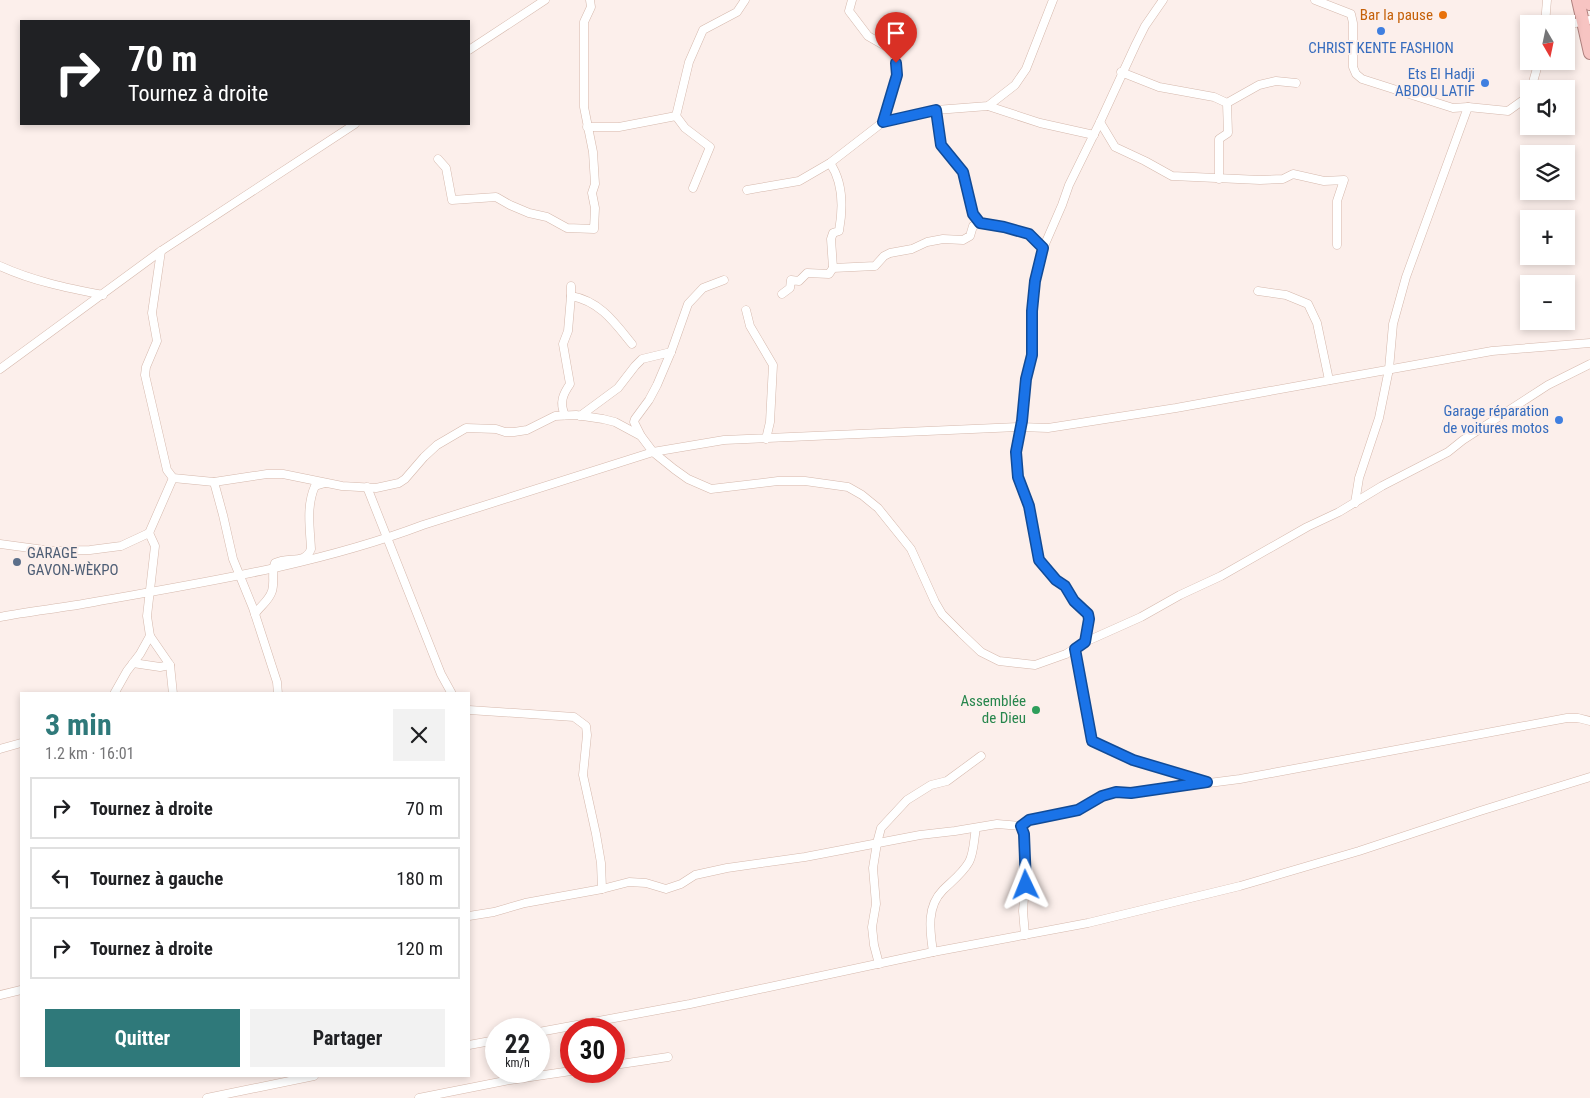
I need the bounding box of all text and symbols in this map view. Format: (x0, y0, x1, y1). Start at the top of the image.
place label: Bar la pause (1360, 6, 1433, 24)
marker: Bar la pause (1437, 9, 1449, 21)
pin (875, 12, 917, 63)
north arrow (1520, 15, 1575, 70)
map controls (1520, 15, 1575, 330)
icon: arrive (882, 19, 910, 47)
marker: CHRIST KENTE FASHION (1375, 25, 1387, 37)
text: 70 m (128, 39, 197, 80)
place label: CHRIST KENTE FASHION (1308, 39, 1454, 57)
icon: right (45, 40, 110, 105)
place label: Ets El Hadji ABDOU LATIF (1395, 65, 1475, 100)
marker: Ets El Hadji ABDOU LATIF (1479, 77, 1491, 89)
button: sound (1520, 80, 1575, 135)
text: Tournez à droite (128, 81, 268, 106)
button: layers (1520, 145, 1575, 200)
button: + (1520, 210, 1575, 265)
button: − (1520, 275, 1575, 330)
place label: Garage réparation de voitures motos (1443, 402, 1549, 437)
marker: Garage réparation de voitures motos (1553, 414, 1565, 426)
place label: GARAGE GAVON-WÈKPO (27, 544, 119, 579)
marker: GARAGE GAVON-WÈKPO (11, 556, 23, 568)
place label: Assemblée de Dieu (960, 692, 1026, 727)
marker: Assemblée de Dieu (1030, 704, 1042, 716)
text: 3 min (45, 707, 112, 742)
button: close (393, 709, 445, 761)
text: 1.2 km · 16:01 (45, 744, 135, 763)
icon: right (47, 794, 75, 822)
text: Tournez à droite (90, 797, 213, 820)
text: 70 m (406, 797, 443, 820)
position arrow (999, 858, 1051, 910)
icon: left (47, 864, 75, 892)
text: Tournez à gauche (90, 867, 223, 890)
text: 180 m (396, 867, 443, 890)
icon: right (47, 934, 75, 962)
text: Tournez à droite (90, 937, 213, 960)
text: 120 m (396, 937, 443, 960)
button: Quitter (45, 1009, 240, 1067)
button: Partager (250, 1009, 445, 1067)
speed limit sign: 30 (560, 1018, 625, 1083)
text: 22 (505, 1030, 530, 1059)
text: km/h (505, 1056, 530, 1070)

